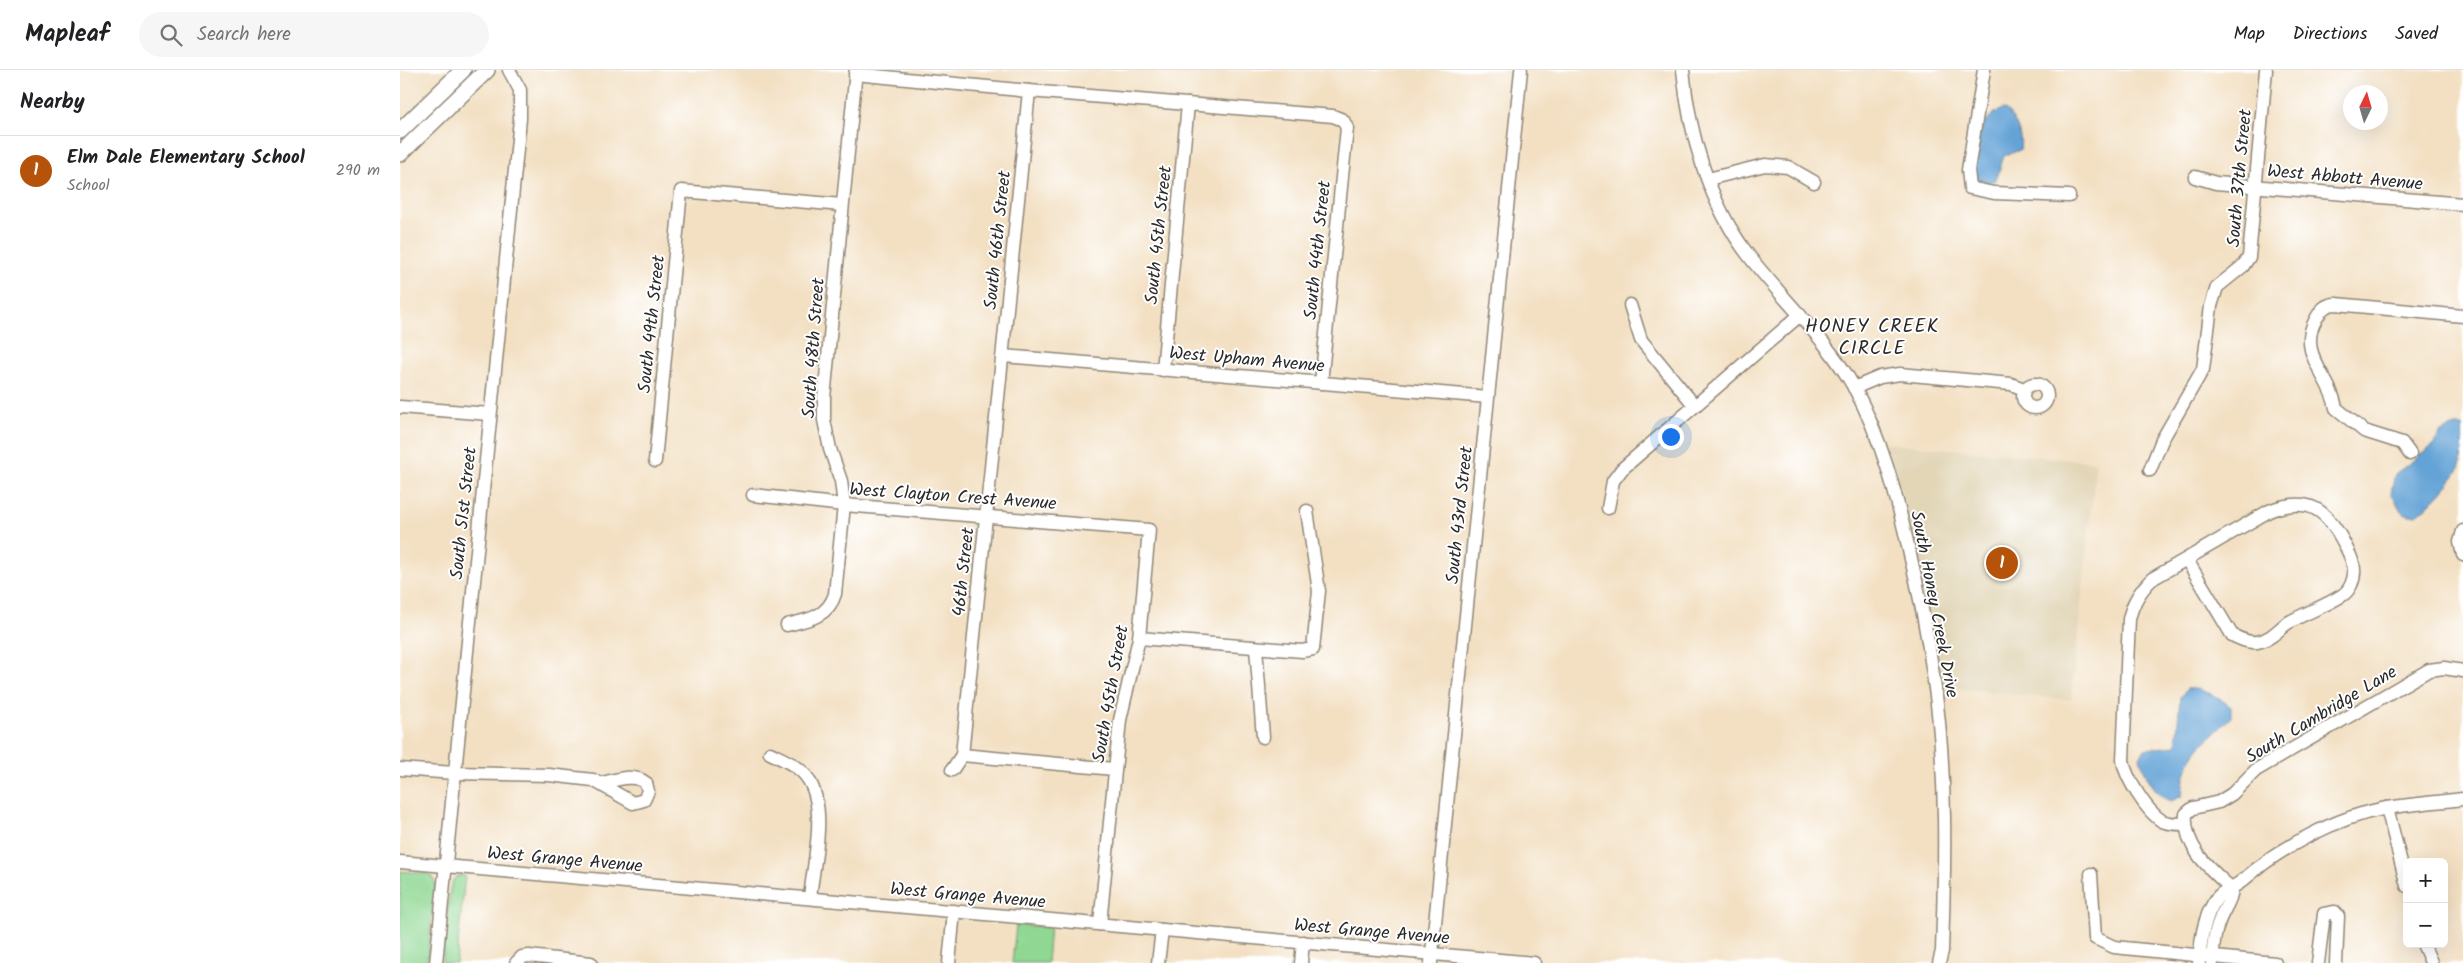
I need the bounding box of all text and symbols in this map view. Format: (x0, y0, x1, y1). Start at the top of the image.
search box (139, 12, 489, 57)
text: Mapleaf (25, 15, 109, 54)
text: Search here (197, 20, 291, 50)
text: Map (2233, 20, 2265, 49)
text: Directions (2293, 20, 2367, 49)
text: Saved (2395, 20, 2438, 49)
icon: search (157, 21, 185, 49)
north arrow (2343, 85, 2388, 130)
text: Nearby (20, 86, 85, 119)
street label: South 37th Street (2220, 107, 2261, 248)
text: Elm Dale Elementary School (67, 143, 305, 173)
street label: West Abbott Avenue (2266, 157, 2424, 200)
text: 1 (34, 158, 38, 183)
text: 290 m (336, 158, 380, 183)
street label: South 45th Street (1138, 163, 1181, 306)
street label: South 46th Street (977, 168, 1020, 311)
text: School (67, 173, 110, 198)
street label: South 44th Street (1297, 178, 1340, 321)
street label: South 49th Street (631, 253, 674, 394)
street label: South 48th Street (795, 276, 834, 419)
district label: HONEY CREEK CIRCLE (1805, 312, 1939, 364)
street label: West Upham Avenue (1168, 339, 1326, 382)
your location (1658, 424, 1684, 450)
street label: South 51st Street (443, 444, 486, 581)
street label: South 43rd Street (1439, 444, 1482, 585)
street label: West Clayton Crest Avenue (848, 476, 1058, 519)
street label: South Honey Creek Drive (1901, 508, 1966, 700)
street label: 46th Street (945, 525, 984, 618)
pin: 1 (1986, 544, 2018, 582)
street label: South 45th Street (1085, 622, 1138, 765)
street label: South Cambridge Lane (2240, 658, 2403, 772)
street label: West Grange Avenue (486, 839, 644, 882)
map controls (2403, 858, 2448, 948)
button: + (2403, 858, 2448, 903)
street label: West Grange Avenue (889, 875, 1047, 918)
button: − (2403, 903, 2448, 948)
street label: West Grange Avenue (1293, 911, 1451, 954)

